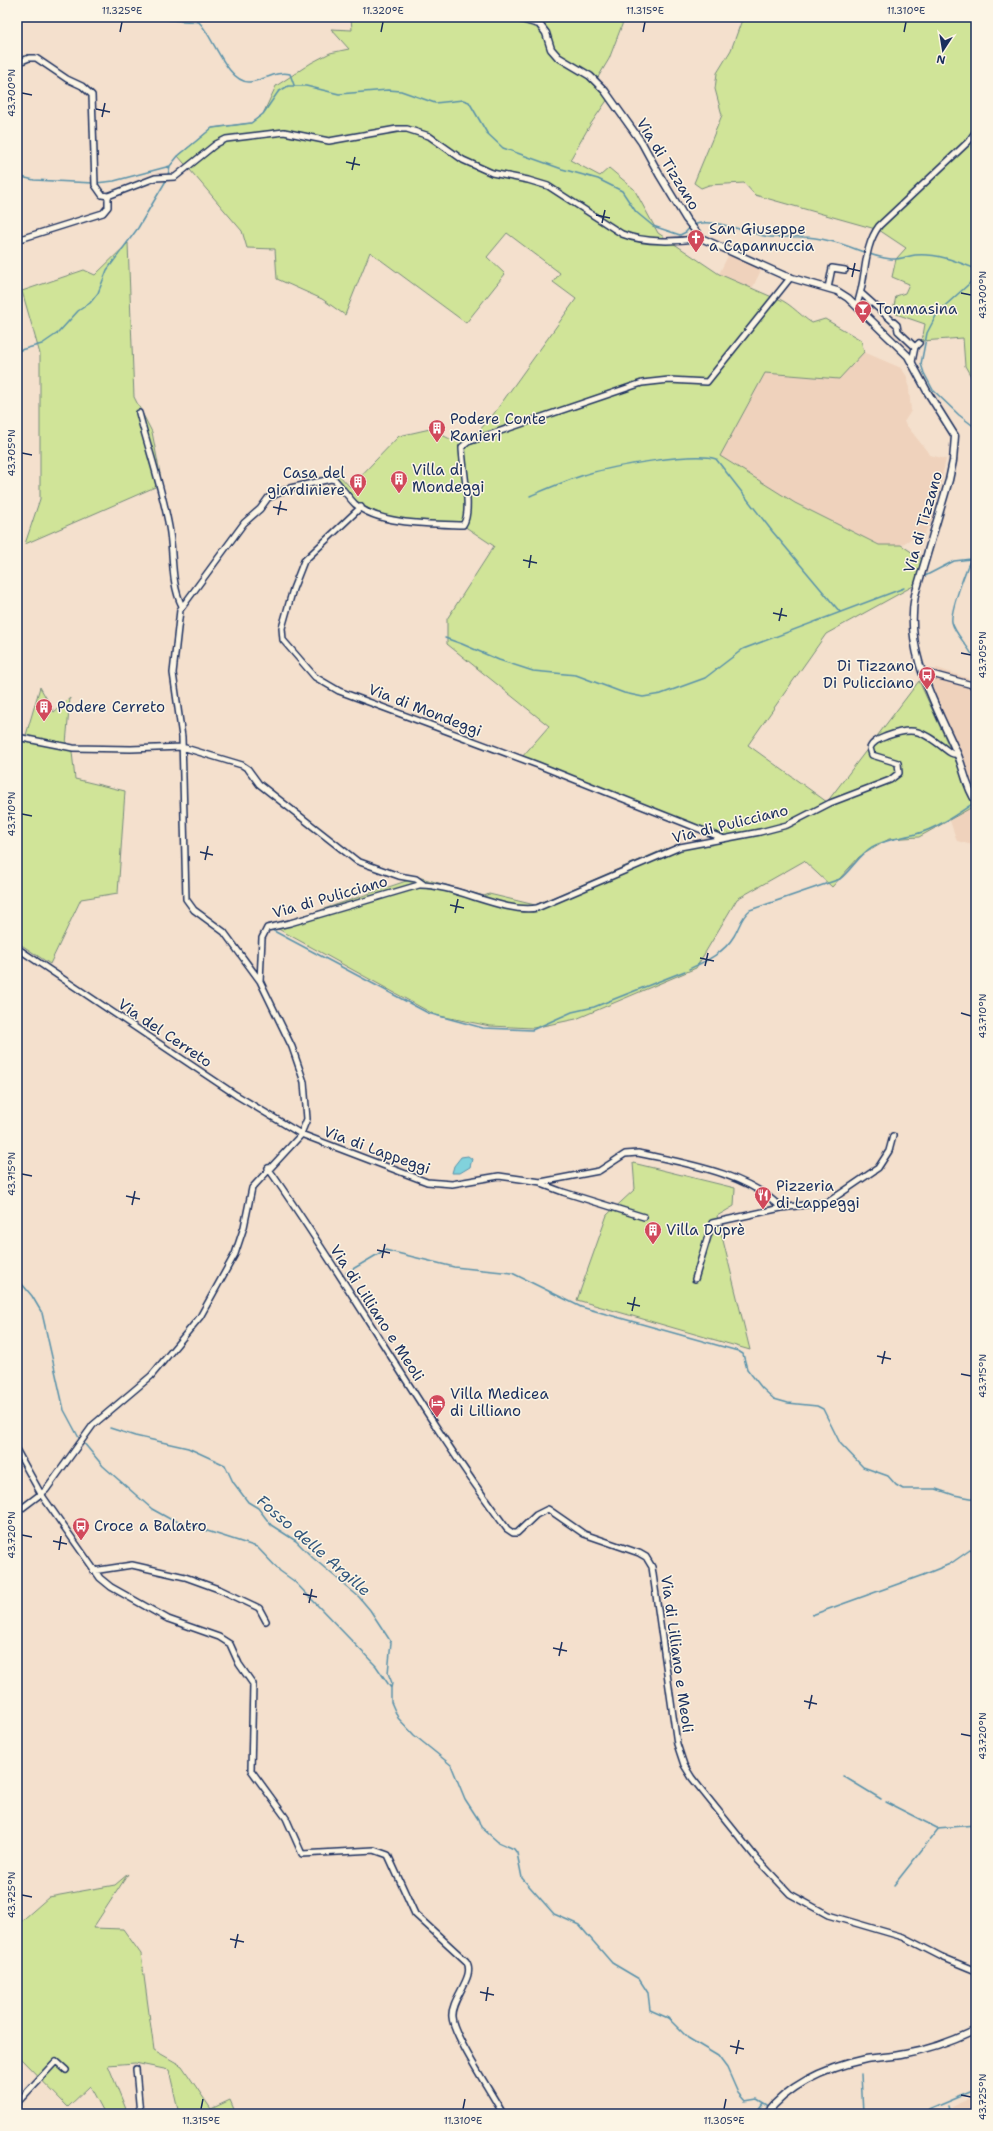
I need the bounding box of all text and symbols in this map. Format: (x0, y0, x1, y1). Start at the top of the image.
text: 11.325°E (102, 4, 142, 17)
text: 11.320°E (362, 4, 404, 17)
text: 11.315°E (626, 4, 664, 17)
text: 11.310°E (887, 4, 925, 17)
north arrow (923, 30, 963, 70)
text: N (935, 51, 947, 68)
text: 43.700°N (5, 69, 18, 117)
street label: Via di Tizzano (632, 114, 704, 214)
place label: San Giuseppe a Capannuccia (709, 219, 815, 256)
church icon: San Giuseppe a Capannuccia (686, 228, 706, 253)
text: 43.700°N (976, 271, 989, 319)
bar icon: Tommasina (853, 299, 873, 324)
place label: Tommasina (876, 299, 958, 319)
place label: Podere Conte Ranieri (450, 409, 546, 446)
building icon: Podere Conte Ranieri (427, 418, 447, 443)
text: 43.705°N (5, 429, 18, 477)
place label: Villa di Mondeggi (412, 460, 485, 497)
place label: Casa del giardiniere (267, 463, 345, 500)
building icon: Villa di Mondeggi (389, 469, 409, 494)
street label: Via di Tizzano (899, 469, 947, 575)
building icon: Casa del giardiniere (348, 472, 368, 497)
text: 43.705°N (976, 631, 989, 679)
place label: Di Tizzano Di Pulicciano (823, 656, 914, 693)
bus stop icon: Di Tizzano Di Pulicciano (917, 665, 937, 690)
street label: Via di Mondeggi (365, 679, 485, 741)
building icon: Podere Cerreto (34, 697, 54, 722)
place label: Podere Cerreto (57, 697, 165, 717)
text: 43.710°N (5, 792, 18, 836)
street label: Via di Pulicciano (670, 800, 790, 848)
street label: Via di Pulicciano (270, 871, 390, 923)
street label: Via del Cerreto (114, 994, 216, 1072)
text: 43.710°N (976, 994, 989, 1038)
street label: Via di Lappeggi (321, 1121, 433, 1179)
text: 43.715°N (5, 1152, 18, 1196)
place label: Pizzeria di Lappeggi (776, 1176, 860, 1213)
restaurant icon: Pizzeria di Lappeggi (753, 1185, 773, 1210)
building icon: Villa Duprè (643, 1220, 663, 1245)
place label: Villa Duprè (666, 1220, 745, 1240)
street label: Via di Lilliano e Meoli (325, 1241, 429, 1385)
text: 43.715°N (976, 1354, 989, 1398)
place label: Villa Medicea di Lilliano (450, 1384, 549, 1421)
hotel icon: Villa Medicea di Lilliano (427, 1393, 447, 1418)
water label: Fosso delle Argille (252, 1490, 375, 1601)
text: 43.720°N (5, 1511, 18, 1559)
bus stop icon: Croce a Balatro (71, 1516, 91, 1541)
place label: Croce a Balatro (94, 1516, 207, 1536)
street label: Via di Lilliano e Meoli (656, 1574, 698, 1734)
text: 43.720°N (976, 1712, 989, 1760)
text: 43.725°N (5, 1872, 18, 1918)
text: 43.725°N (976, 2074, 989, 2120)
text: 11.315°E (182, 2114, 220, 2127)
text: 11.310°E (444, 2114, 482, 2127)
text: 11.305°E (703, 2114, 745, 2127)

